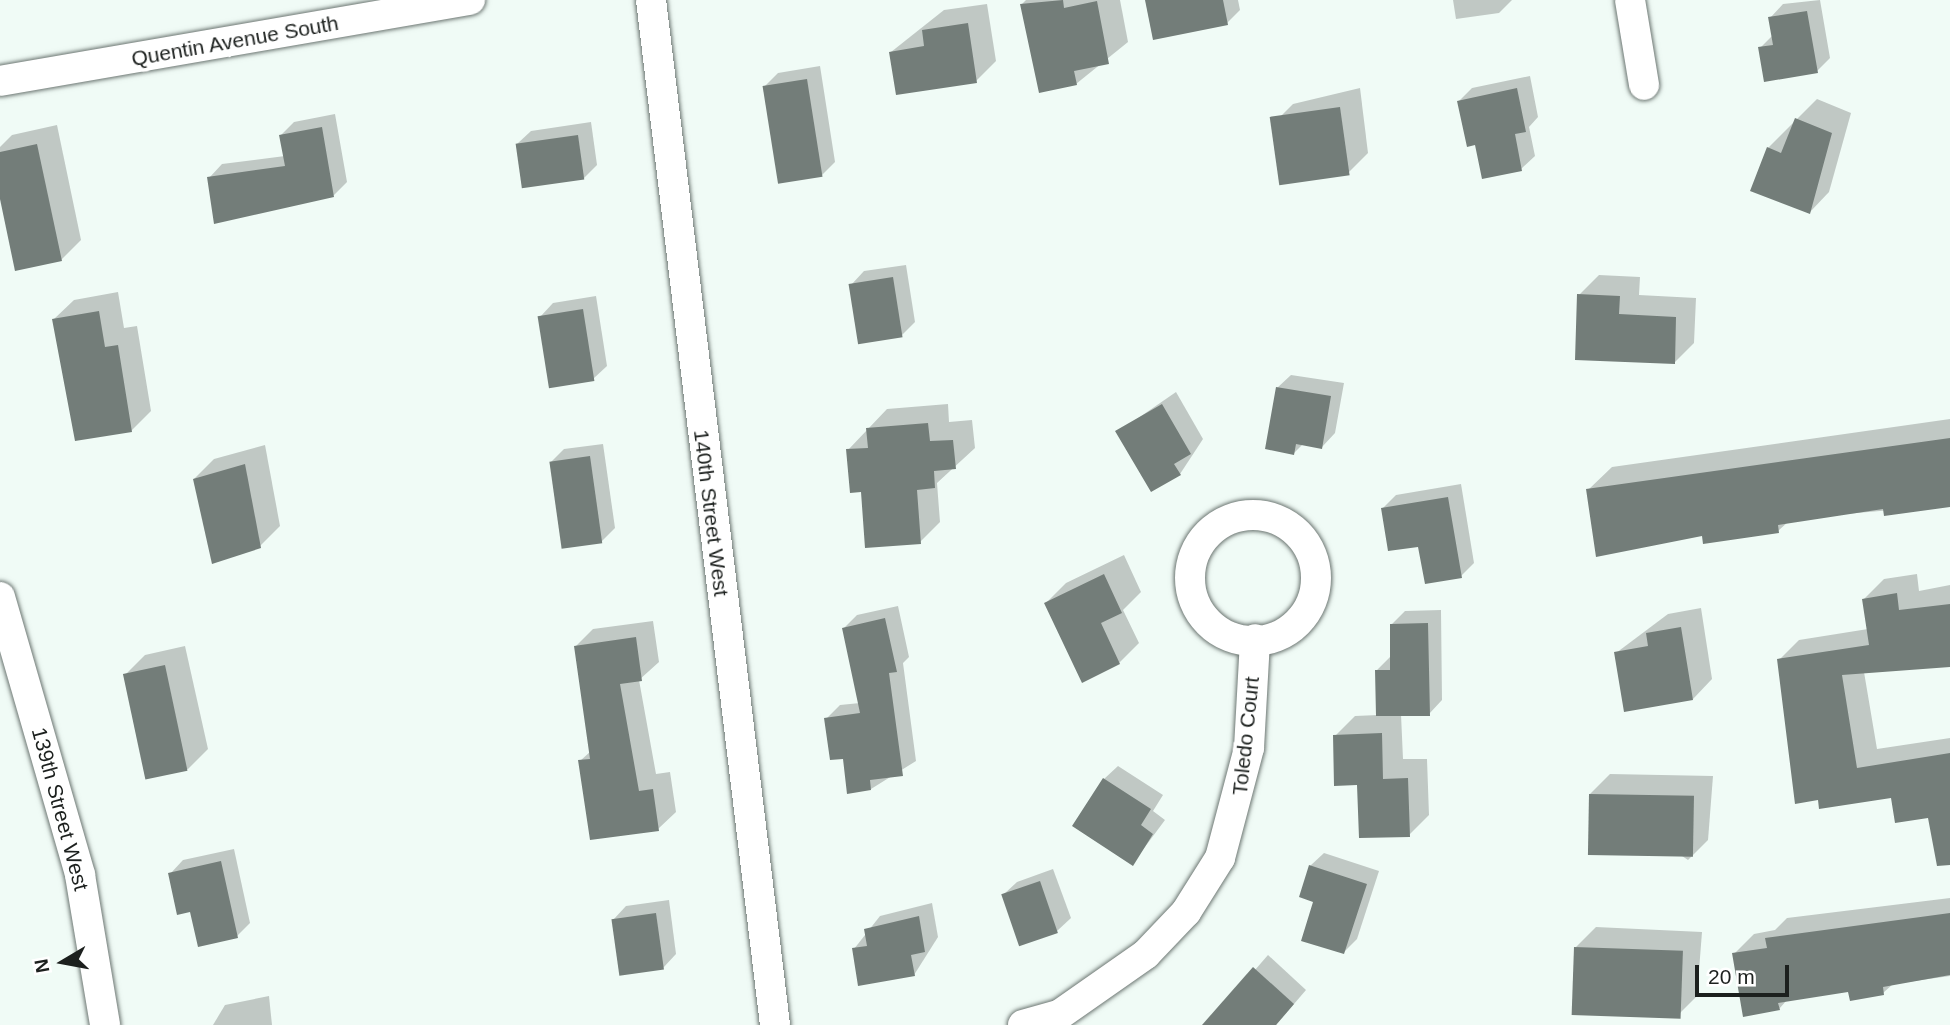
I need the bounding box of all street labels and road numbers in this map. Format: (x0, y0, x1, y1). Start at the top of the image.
street label: Quentin Avenue South (129, 10, 341, 72)
street label: 140th Street West (688, 428, 734, 598)
street label: Toledo Court (1227, 675, 1265, 797)
street label: 139th Street West (26, 725, 94, 893)

